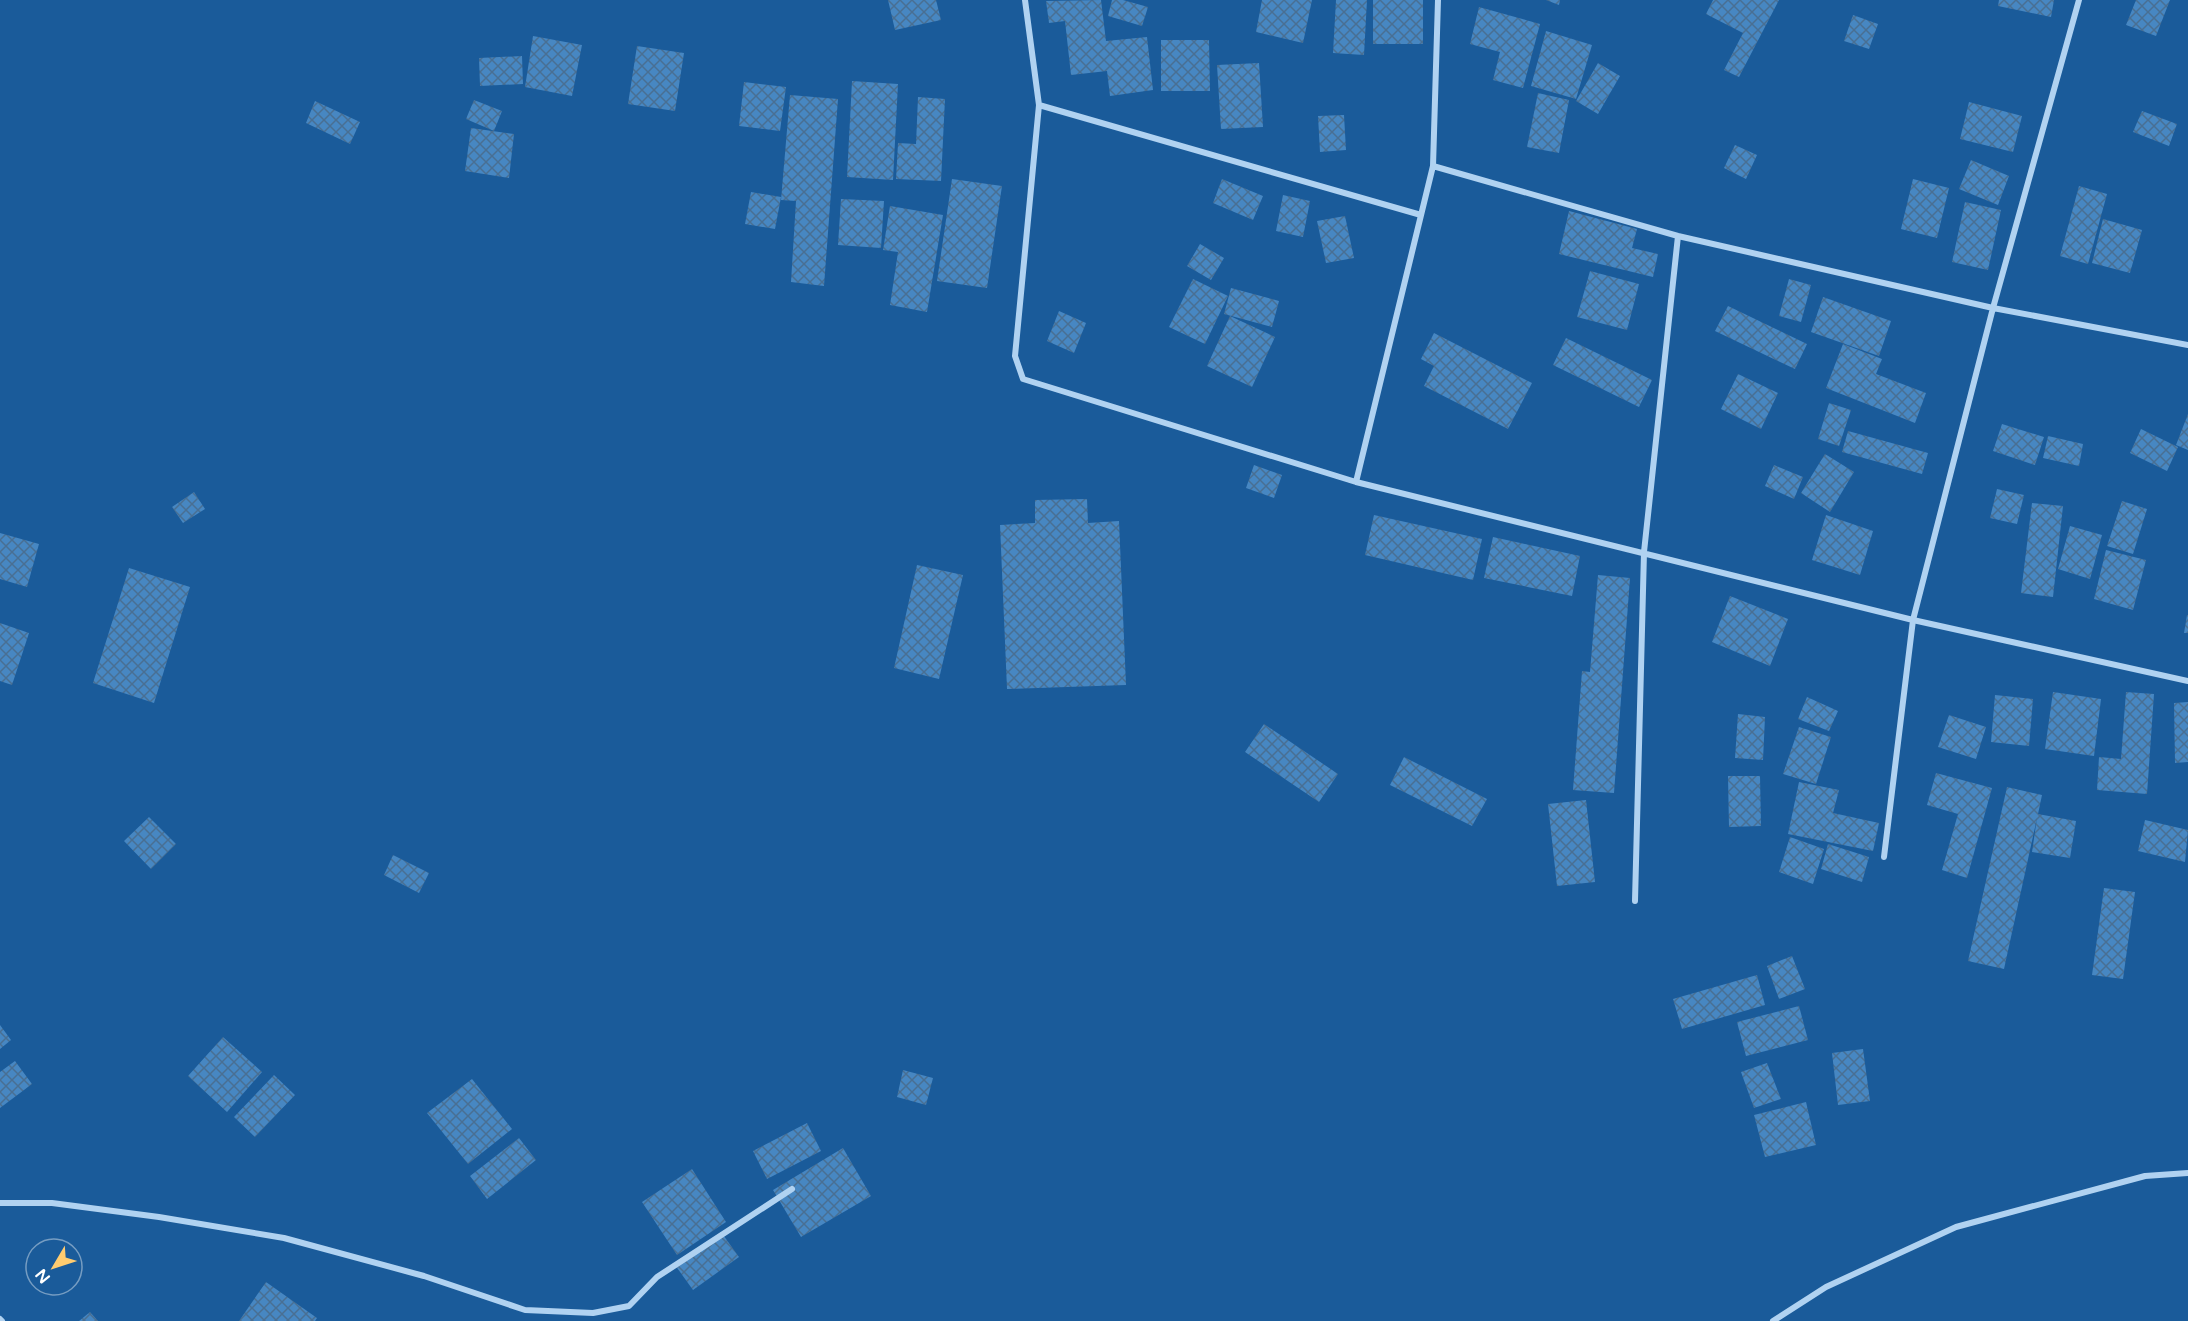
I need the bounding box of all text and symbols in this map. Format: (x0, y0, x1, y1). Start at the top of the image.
north arrow (24, 1237, 84, 1297)
text: N (31, 1265, 55, 1287)

